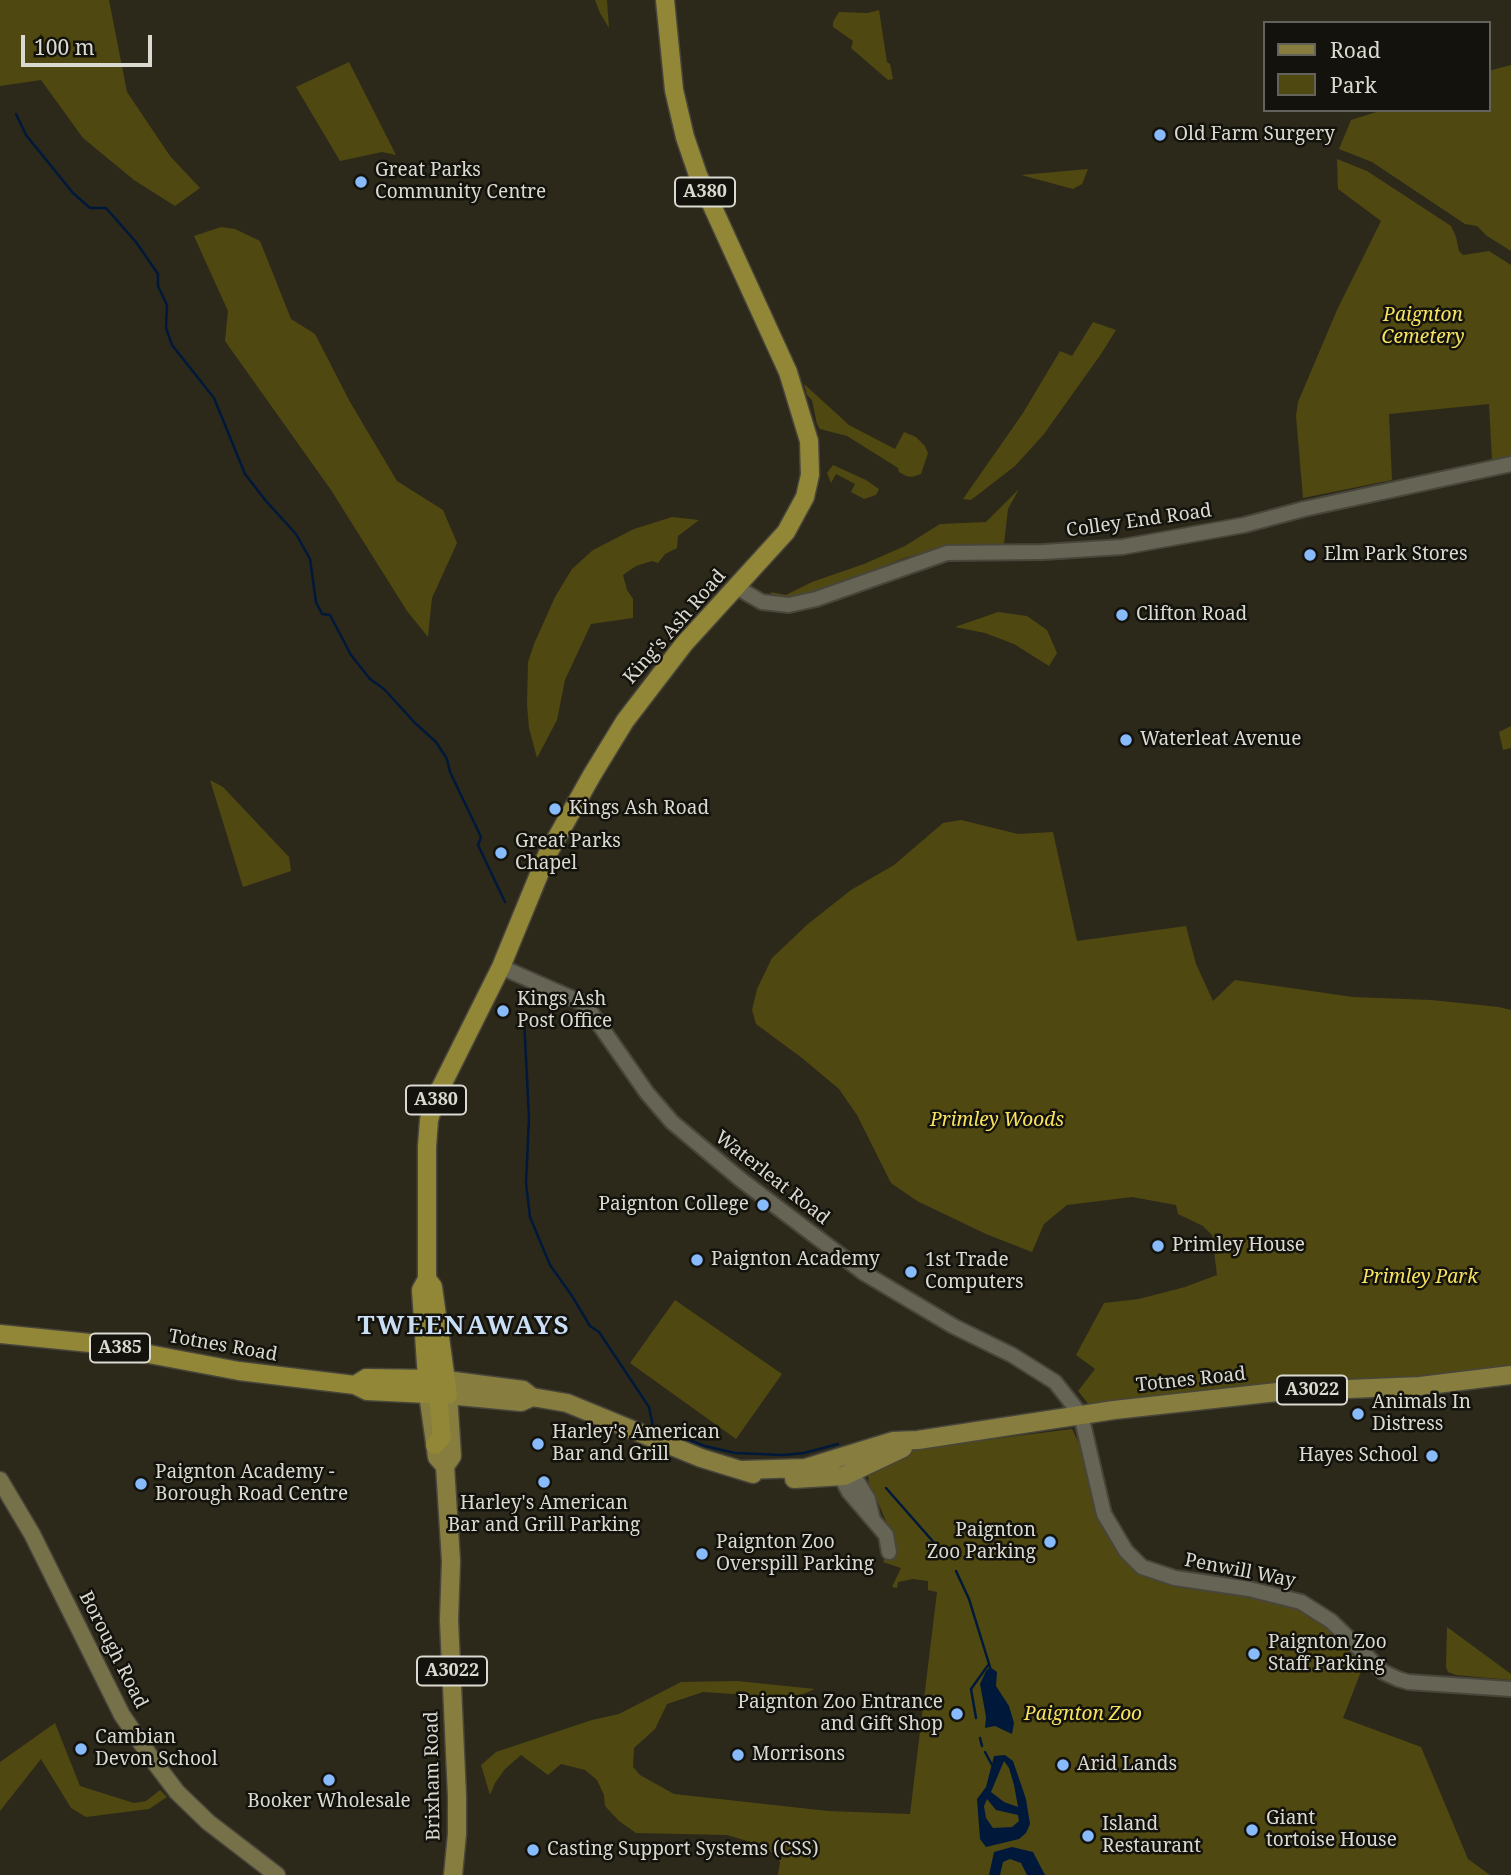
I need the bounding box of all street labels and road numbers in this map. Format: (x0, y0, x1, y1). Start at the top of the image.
road number: A380 (675, 177, 735, 206)
street label: Colley End Road (1065, 500, 1213, 542)
street label: King's Ash Road (619, 565, 731, 689)
road number: A380 (406, 1086, 466, 1114)
street label: Waterleat Road (710, 1126, 834, 1230)
street label: Totnes Road (167, 1325, 279, 1367)
road number: A385 (90, 1334, 150, 1363)
street label: Totnes Road (1135, 1363, 1247, 1397)
road number: A3022 (1277, 1376, 1347, 1405)
street label: Penwill Way (1183, 1549, 1297, 1593)
street label: Borough Road (74, 1588, 152, 1712)
road number: A3022 (417, 1656, 487, 1686)
street label: Brixham Road (420, 1711, 446, 1841)

